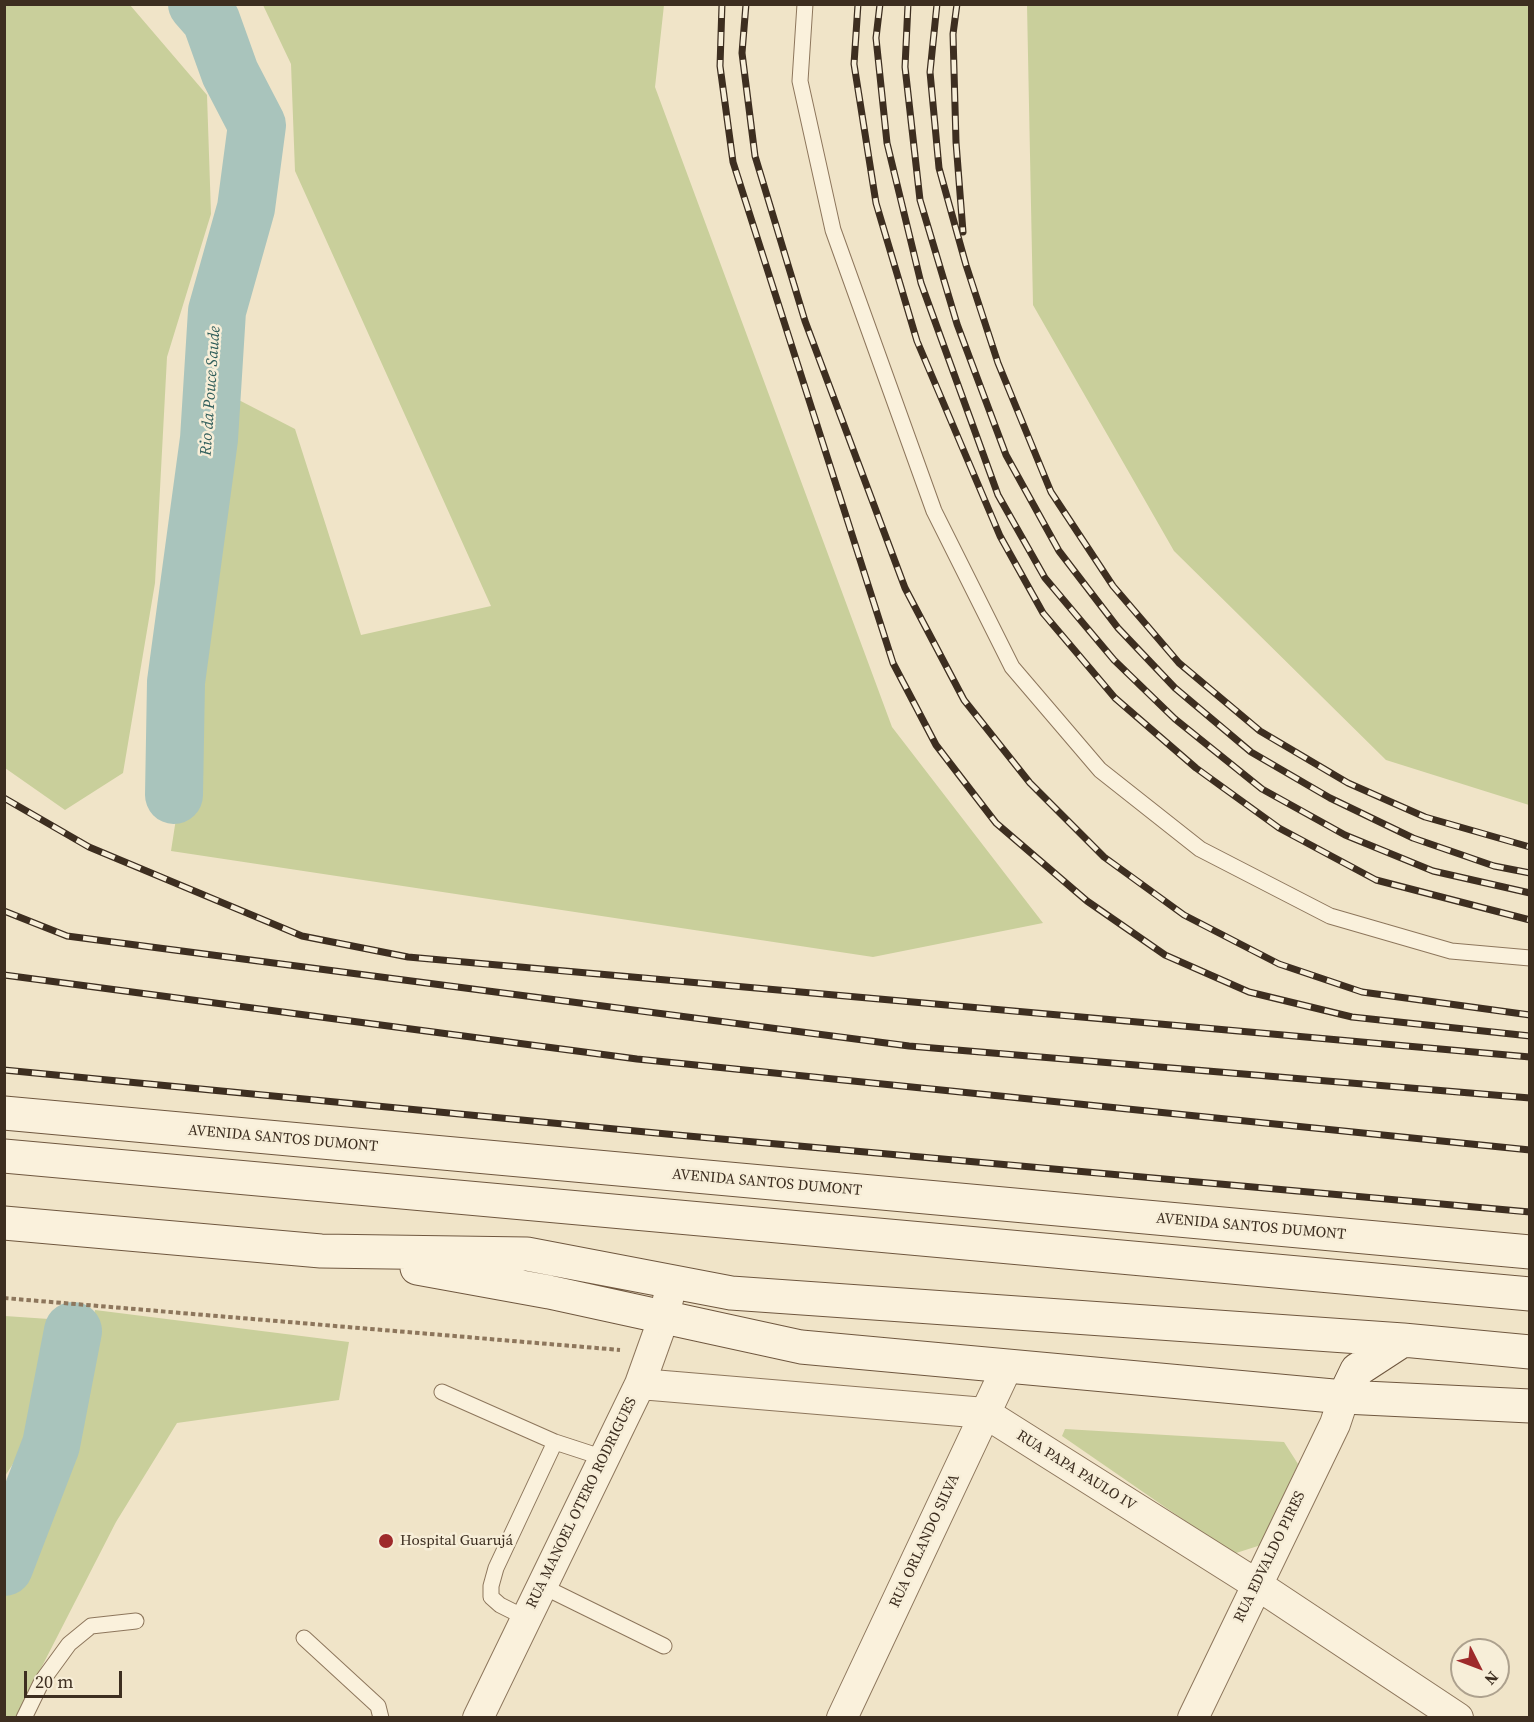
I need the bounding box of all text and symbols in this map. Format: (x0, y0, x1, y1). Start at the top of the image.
water label: Rio da Pouce Saude (197, 326, 225, 456)
street label: AVENIDA SANTOS DUMONT (187, 1122, 379, 1156)
street label: AVENIDA SANTOS DUMONT (671, 1166, 863, 1200)
street label: AVENIDA SANTOS DUMONT (1155, 1210, 1347, 1244)
street label: RUA MANOEL OTERO RODRIGUES (523, 1395, 641, 1611)
street label: RUA PAPA PAULO IV (1013, 1427, 1139, 1515)
street label: RUA ORLANDO SILVA (886, 1471, 964, 1611)
street label: RUA EDVALDO PIRES (1230, 1488, 1310, 1626)
marker: Hospital Guarujá (377, 1532, 395, 1550)
place label: Hospital Guarujá (400, 1532, 513, 1550)
north arrow (1450, 1638, 1510, 1698)
scale bar (27, 1659, 124, 1697)
text: N (1480, 1667, 1504, 1690)
text: 20 m (35, 1669, 73, 1694)

